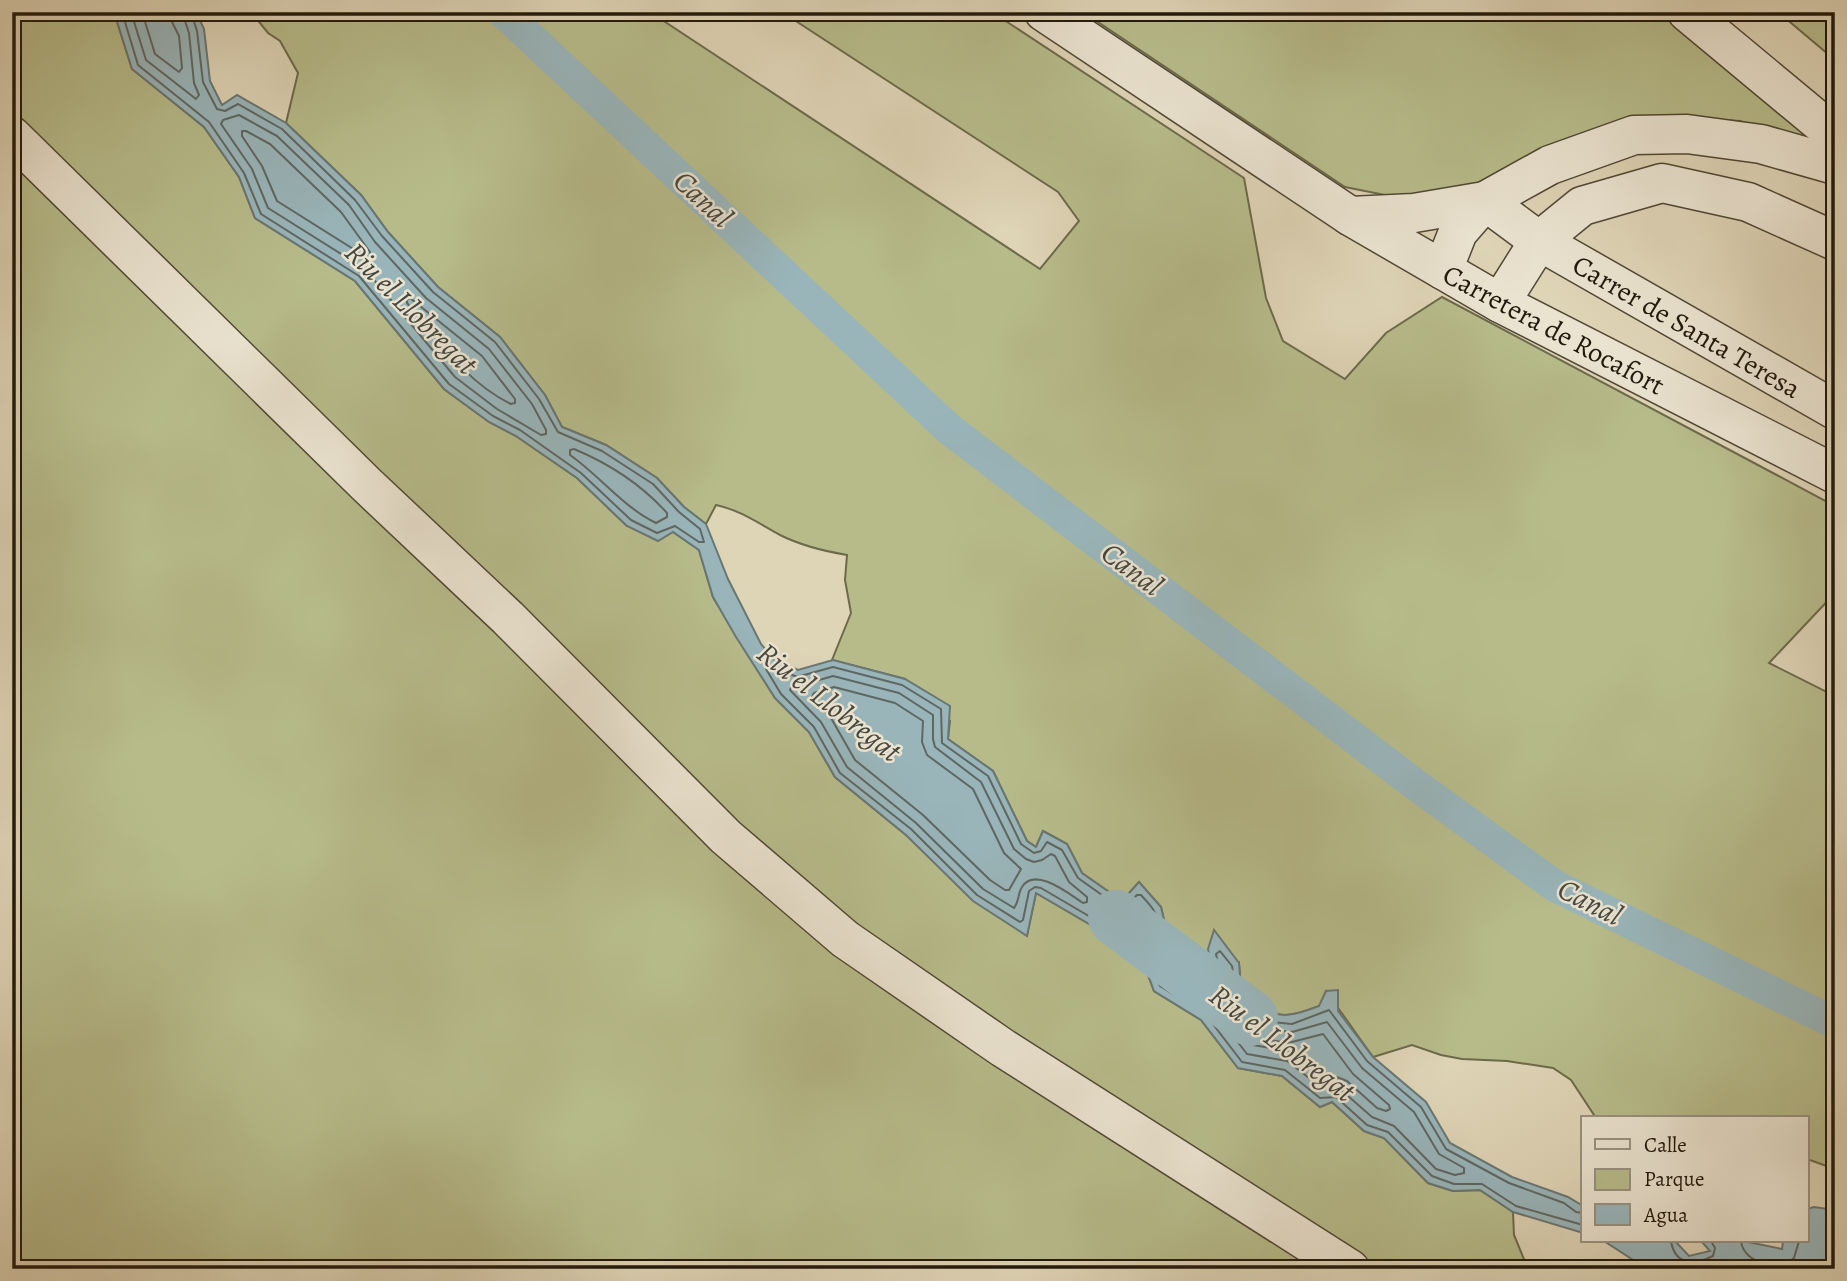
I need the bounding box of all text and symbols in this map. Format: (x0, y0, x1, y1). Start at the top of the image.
water label: Canal (665, 161, 742, 237)
water label: Riu el Llobregat (336, 233, 487, 384)
street label: Carrer de Santa Teresa (1565, 246, 1808, 408)
street label: Carretera de Rocafort (1436, 255, 1671, 404)
water label: Canal (1093, 533, 1171, 606)
water label: Riu el Llobregat (749, 633, 910, 772)
water label: Canal (1551, 869, 1630, 935)
water label: Riu el Llobregat (1201, 975, 1364, 1112)
legend (1581, 1116, 1808, 1242)
text: Calle (1644, 1131, 1687, 1159)
text: Parque (1644, 1165, 1704, 1193)
text: Agua (1643, 1201, 1688, 1229)

